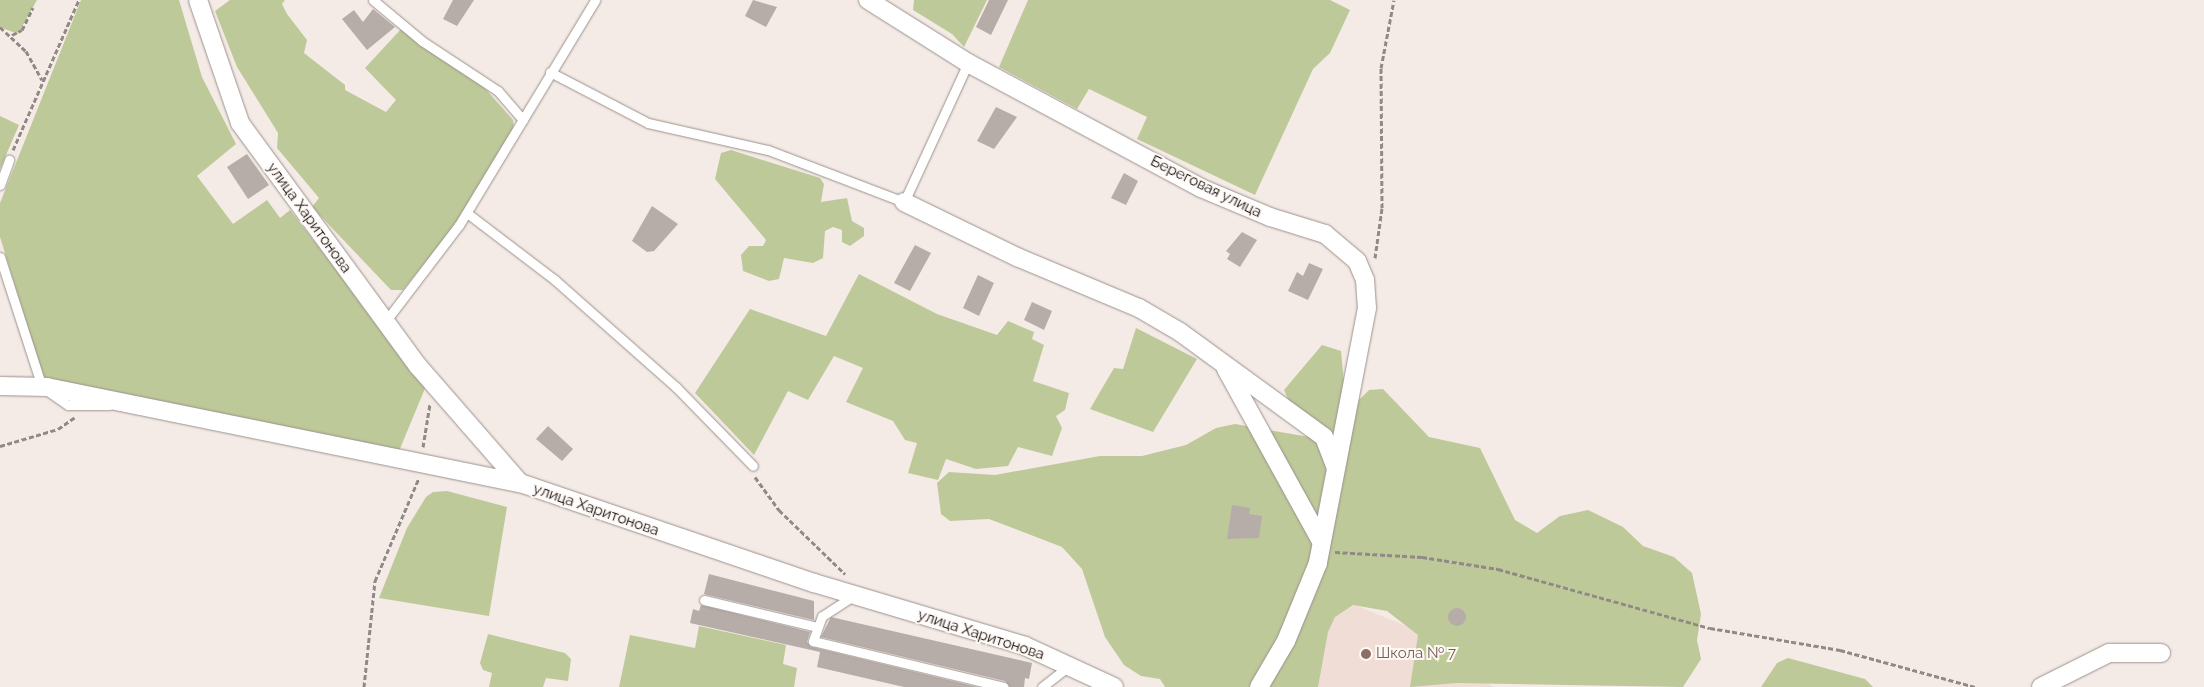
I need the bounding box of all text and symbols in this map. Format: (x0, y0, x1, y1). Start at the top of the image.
street label: Береговая улица (1147, 152, 1265, 222)
street label: улица Харитонова (263, 159, 355, 277)
street label: улица Харитонова (531, 480, 661, 540)
street label: улица Харитонова (915, 606, 1047, 664)
place label: Школа № 7 (1376, 645, 1456, 663)
marker: Школа № 7 (1360, 648, 1372, 660)

